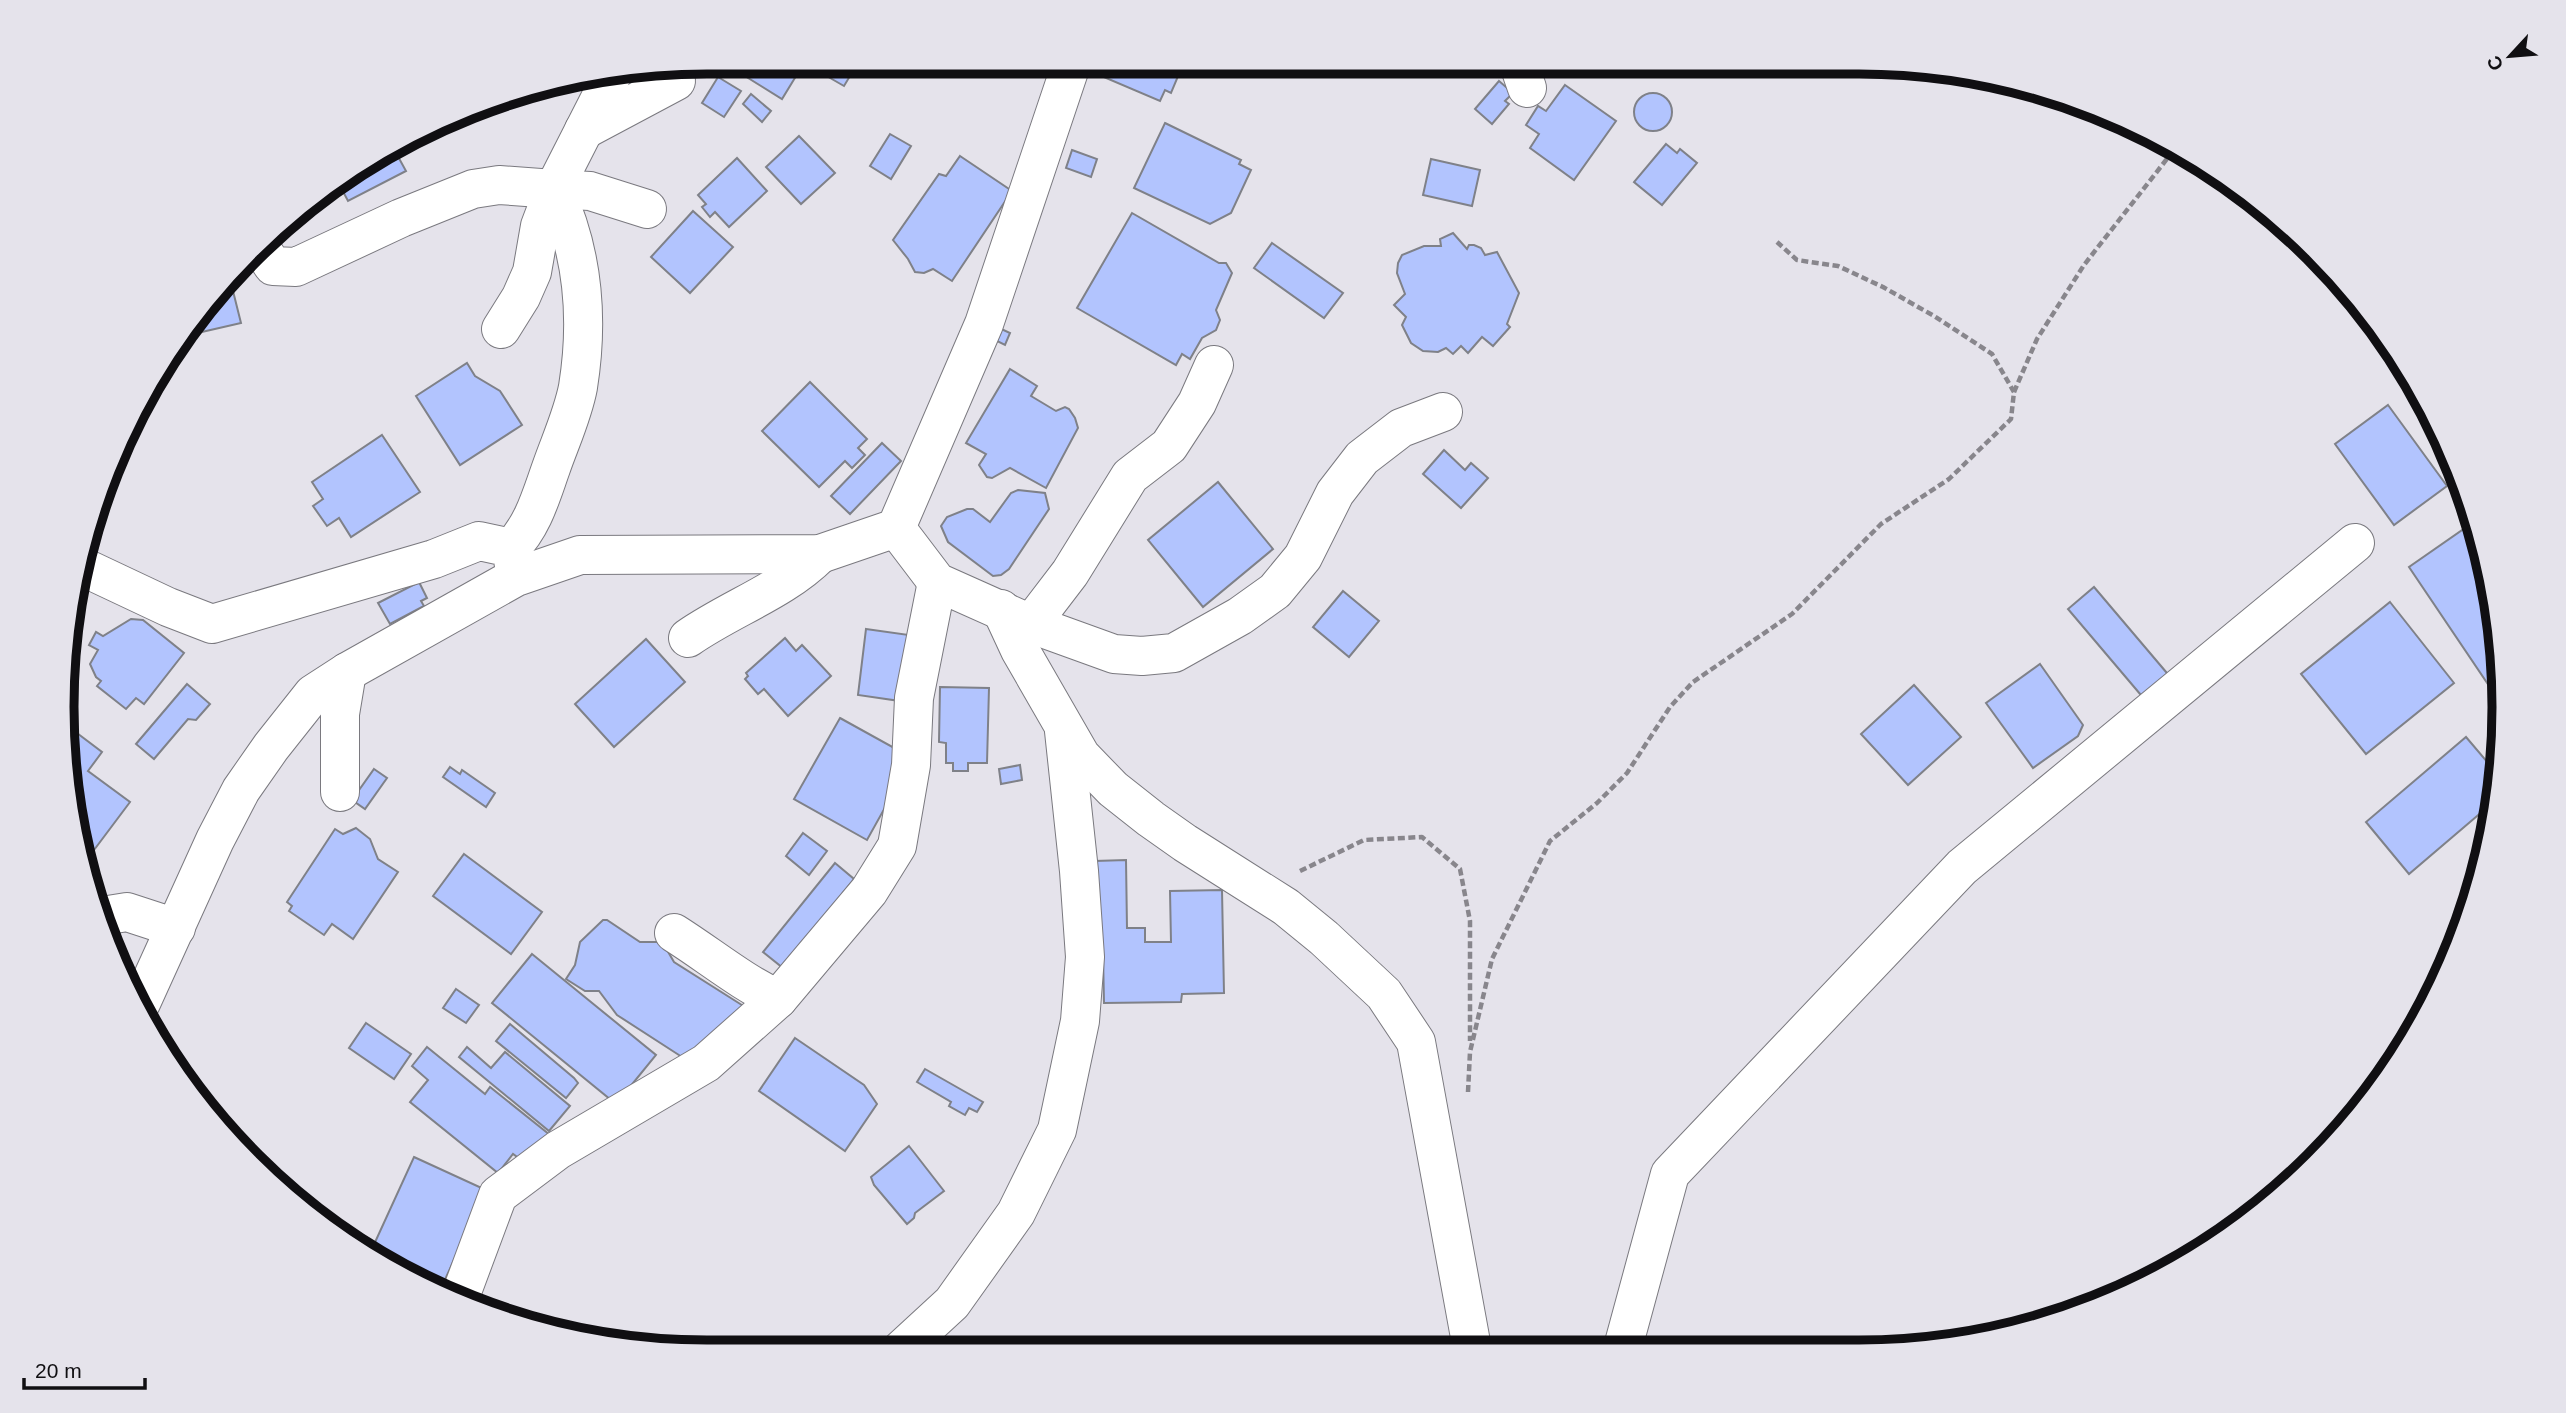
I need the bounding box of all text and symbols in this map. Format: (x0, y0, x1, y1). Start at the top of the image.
north arrow (2475, 21, 2545, 91)
text: С (2483, 52, 2508, 74)
scale bar (24, 1346, 145, 1390)
text: 20 m (35, 1359, 82, 1382)

